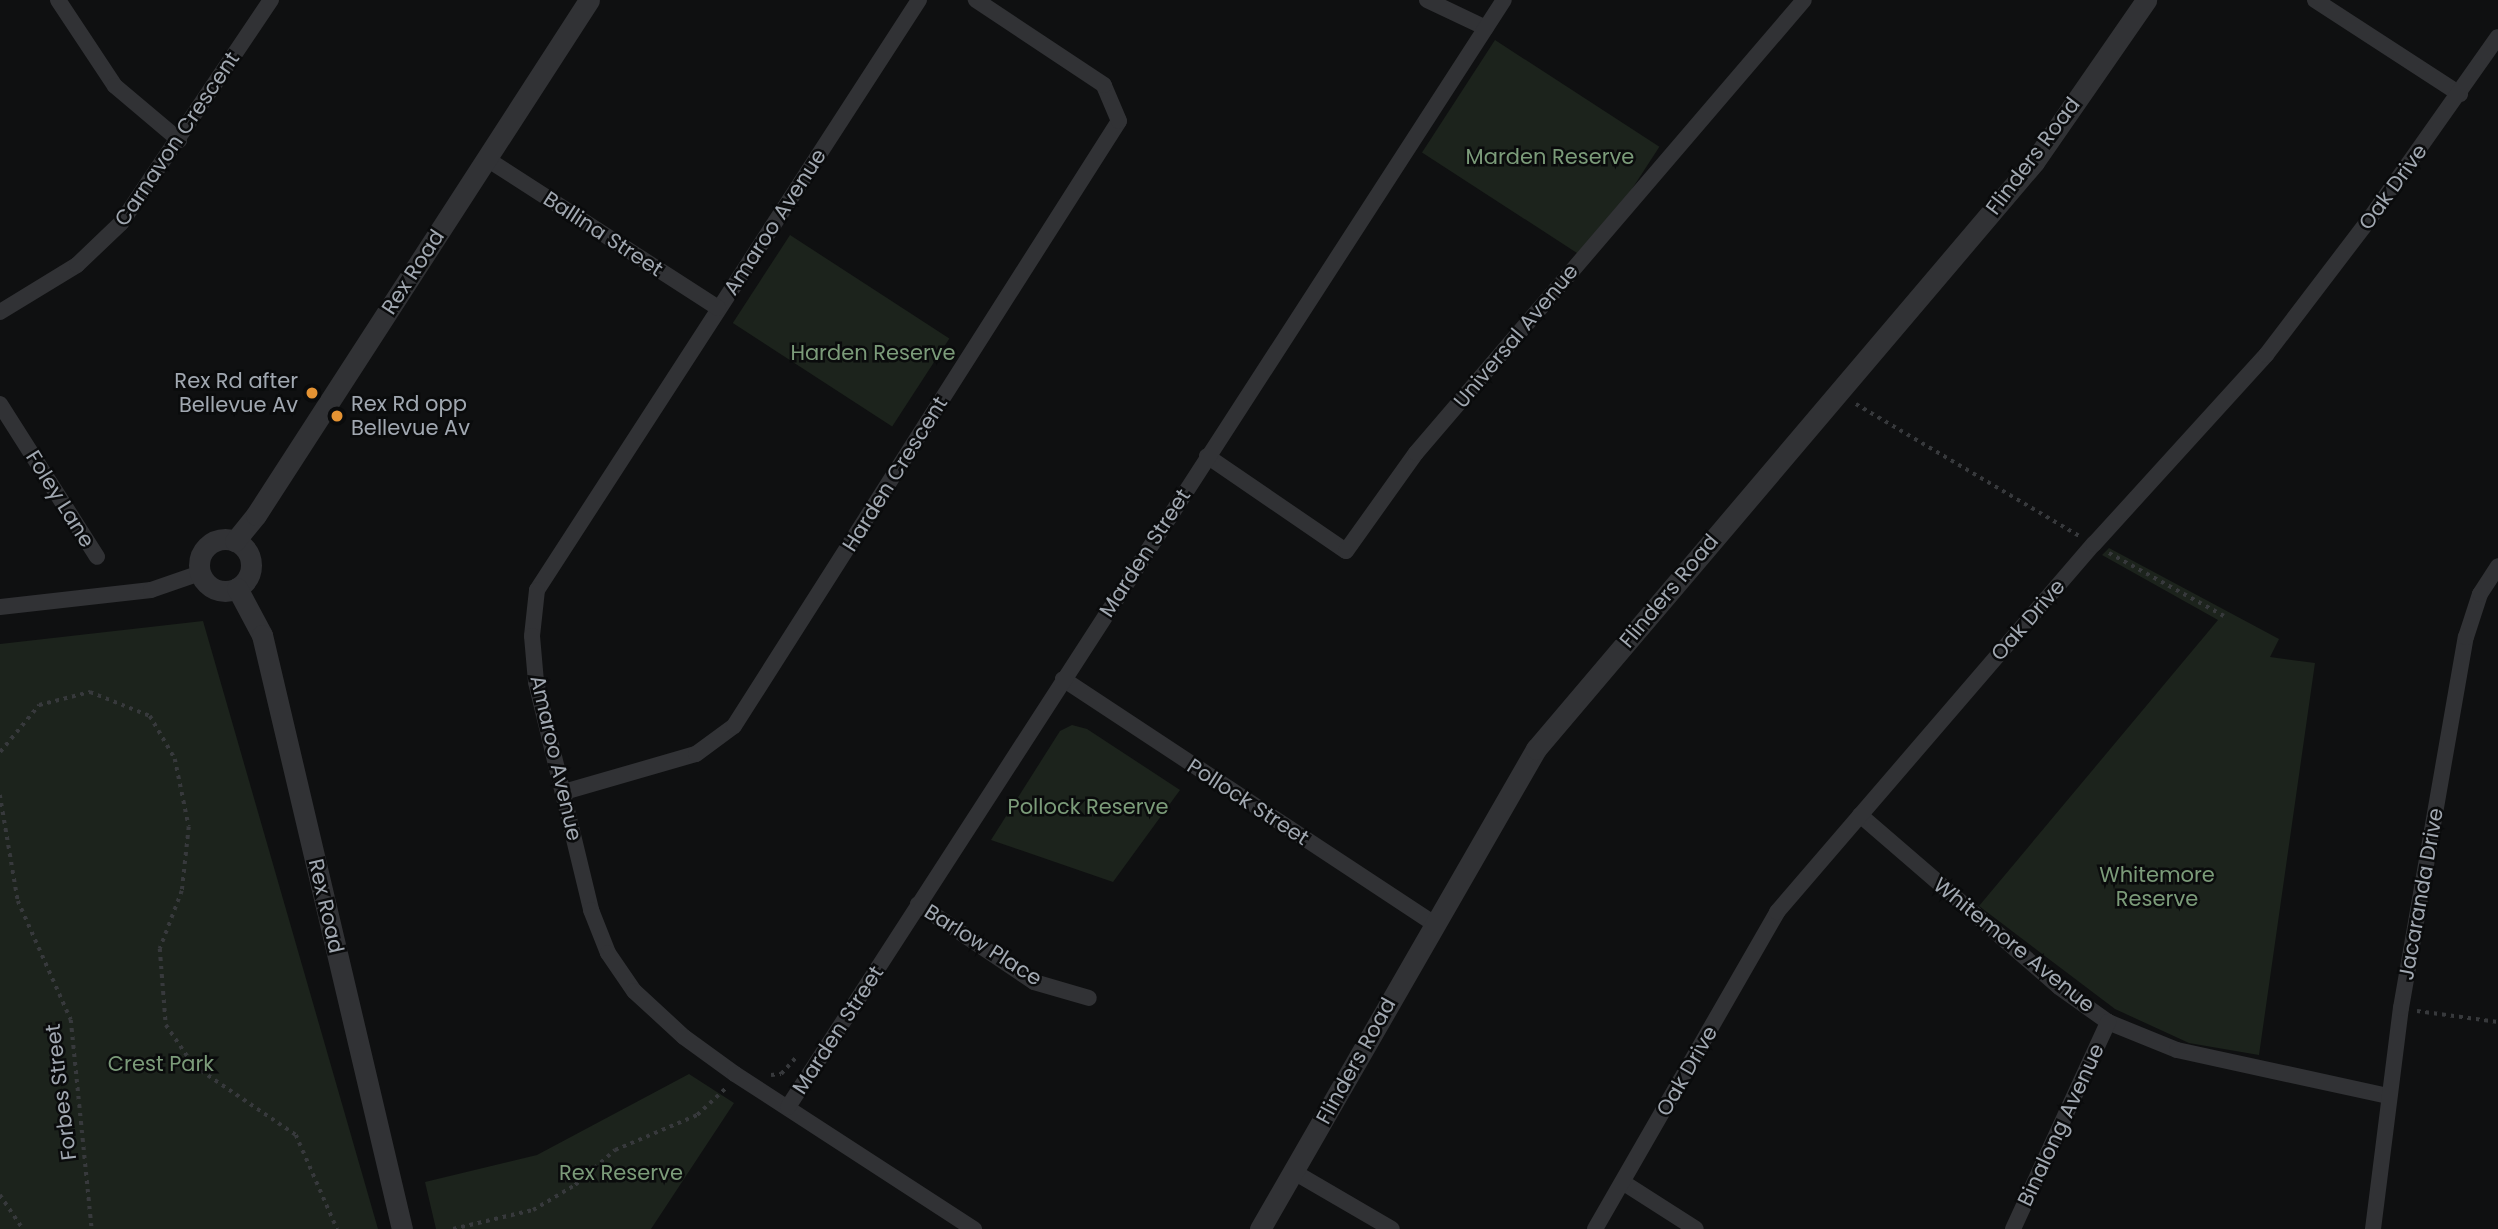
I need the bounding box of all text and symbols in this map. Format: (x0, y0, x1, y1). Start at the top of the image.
street label: Carnavon Crescent (109, 47, 245, 231)
street label: Flinders Road (1981, 92, 2085, 220)
street label: Oak Drive (2353, 139, 2433, 235)
street label: Amaroo Avenue (718, 144, 832, 300)
park label: Marden Reserve (1466, 144, 1634, 170)
street label: Ballina Street (539, 186, 667, 282)
street label: Rex Road (376, 225, 450, 319)
street label: Universal Avenue (1448, 259, 1584, 413)
park label: Harden Reserve (790, 340, 956, 366)
place label: Rex Rd after Bellevue Av (174, 368, 298, 418)
marker: Rex Rd after Bellevue Av (304, 385, 320, 401)
place label: Rex Rd opp Bellevue Av (351, 391, 470, 441)
street label: Harden Crescent (837, 392, 953, 556)
marker: Rex Rd opp Bellevue Av (329, 408, 345, 424)
street label: Foley Lane (20, 446, 100, 552)
street label: Marden Street (1094, 484, 1196, 622)
street label: Flinders Road (1614, 529, 1724, 653)
street label: Oak Drive (1986, 574, 2070, 666)
street label: Amaroo Avenue (525, 673, 587, 843)
street label: Pollock Street (1182, 753, 1314, 851)
park label: Pollock Reserve (1008, 794, 1168, 820)
street label: Jacaranda Drive (2393, 806, 2449, 982)
street label: Rex Road (303, 856, 349, 956)
park label: Whitemore Reserve (2099, 862, 2215, 912)
street label: Whitemore Avenue (1928, 872, 2100, 1018)
street label: Barlow Place (920, 899, 1046, 991)
street label: Marden Street (787, 961, 889, 1099)
street label: Flinders Road (1311, 993, 1401, 1129)
street label: Oak Drive (1651, 1021, 1723, 1121)
street label: Forbes Street (40, 1022, 82, 1162)
street label: Binalong Avenue (2012, 1040, 2110, 1210)
park label: Crest Park (108, 1051, 214, 1077)
park label: Rex Reserve (559, 1160, 683, 1186)

